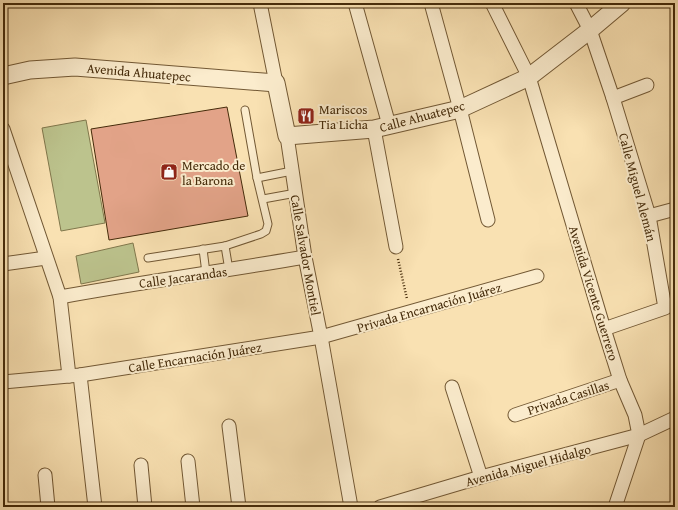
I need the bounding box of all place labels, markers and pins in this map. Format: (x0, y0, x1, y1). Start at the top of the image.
place label: Mariscos Tia Licha (319, 100, 369, 134)
restaurant icon: Mariscos Tia Licha (296, 106, 316, 126)
place label: Mercado de la Barona (182, 156, 245, 190)
shop icon: Mercado de la Barona (159, 162, 179, 182)

